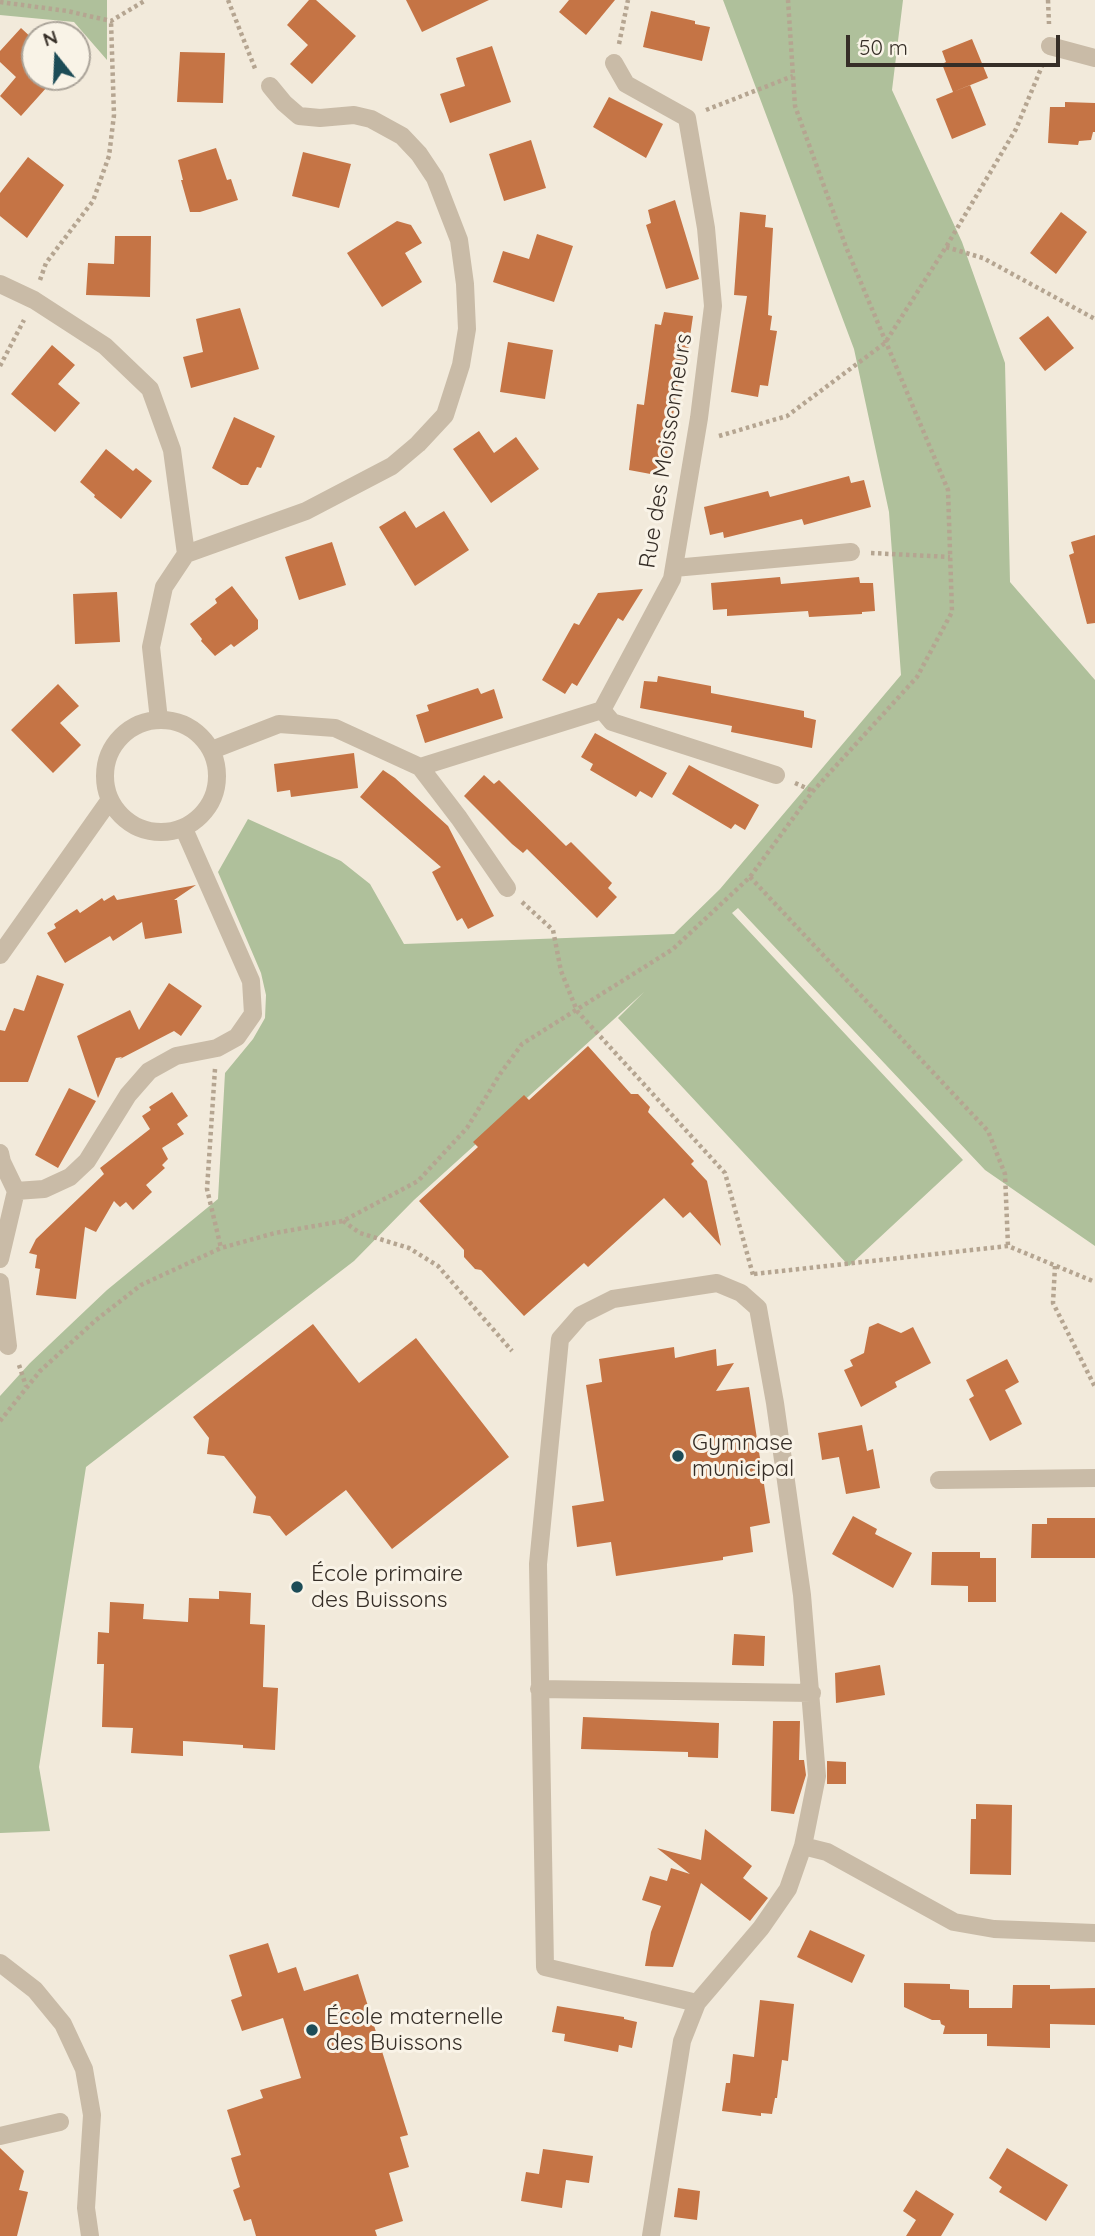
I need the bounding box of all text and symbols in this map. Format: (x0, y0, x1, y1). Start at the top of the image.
north arrow (21, 21, 91, 91)
scale bar (850, 21, 1064, 65)
text: N (40, 24, 60, 52)
text: 50 m (859, 34, 908, 60)
street label: Rue des Moissonneurs (634, 332, 698, 570)
place label: Gymnase municipal (692, 1429, 794, 1483)
marker: Gymnase municipal (670, 1448, 686, 1464)
place label: École primaire des Buissons (311, 1560, 463, 1614)
marker: École primaire des Buissons (289, 1579, 305, 1595)
place label: École maternelle des Buissons (326, 2003, 503, 2057)
marker: École maternelle des Buissons (304, 2022, 320, 2038)

